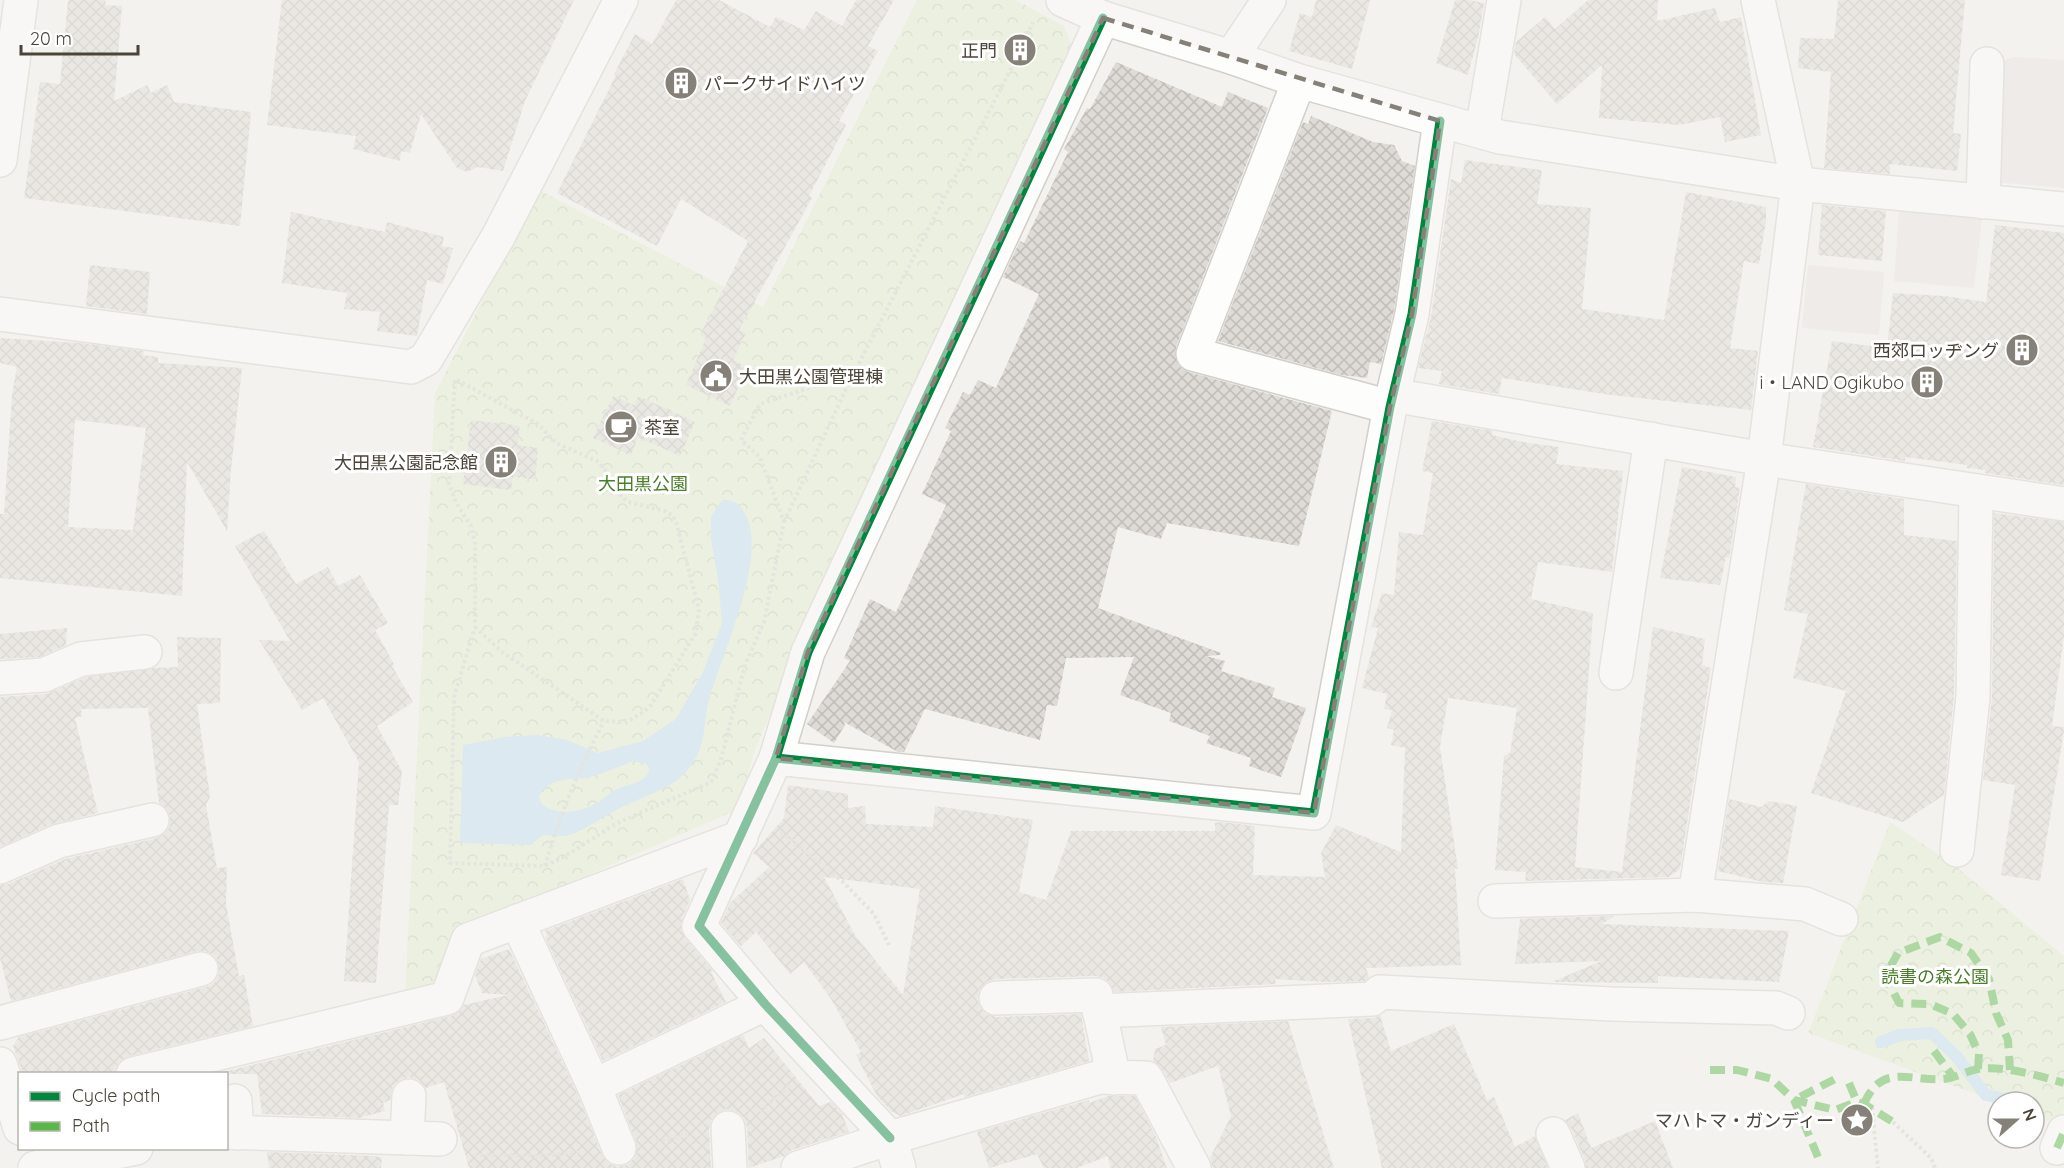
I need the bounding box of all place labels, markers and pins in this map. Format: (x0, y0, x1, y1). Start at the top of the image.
building icon: 正門 (1002, 32, 1038, 68)
place label: 正門 (961, 39, 997, 62)
building icon: パークサイドハイツ (663, 65, 699, 101)
place label: パークサイドハイツ (704, 72, 866, 95)
building icon: 西郊ロッヂング (2004, 332, 2040, 368)
place label: 西郊ロッヂング (1873, 339, 1999, 362)
public building icon: 大田黒公園管理棟 (698, 358, 734, 394)
building icon: i・LAND Ogikubo (1909, 364, 1945, 400)
place label: 大田黒公園管理棟 (739, 365, 883, 388)
place label: i・LAND Ogikubo (1760, 371, 1904, 394)
cafe icon: 茶室 (603, 409, 639, 445)
place label: 茶室 (644, 416, 680, 439)
building icon: 大田黒公園記念館 (483, 444, 519, 480)
place label: 大田黒公園記念館 (334, 451, 478, 474)
place icon: マハトマ・ガンディー (1839, 1102, 1875, 1138)
place label: マハトマ・ガンディー (1655, 1109, 1834, 1132)

